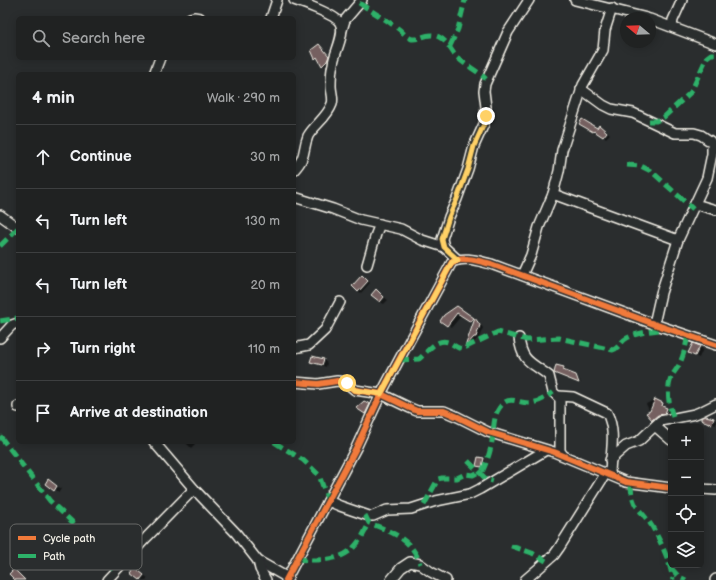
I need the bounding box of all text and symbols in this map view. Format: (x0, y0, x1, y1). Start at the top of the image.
north arrow (620, 12, 656, 48)
search box (16, 16, 296, 60)
icon: search (30, 27, 52, 49)
text: Search here (62, 29, 145, 48)
text: 4 min (32, 88, 75, 108)
text: Walk · 290 m (207, 90, 280, 106)
route end (477, 107, 495, 125)
icon: ahead (32, 146, 54, 168)
text: Continue (70, 147, 132, 166)
text: 30 m (250, 149, 280, 165)
icon: left (32, 210, 54, 232)
text: Turn left (70, 211, 127, 230)
text: 130 m (245, 213, 280, 229)
icon: left (32, 274, 54, 296)
text: Turn left (70, 275, 127, 294)
text: 20 m (250, 277, 280, 293)
icon: right (32, 338, 54, 360)
text: Turn right (70, 339, 135, 358)
text: 110 m (248, 341, 280, 357)
route start (338, 374, 356, 392)
icon: arrive (32, 402, 54, 424)
text: Arrive at destination (70, 403, 208, 422)
map controls (668, 424, 704, 568)
button: + (668, 424, 704, 460)
button: − (668, 460, 704, 496)
button: locate (668, 496, 704, 532)
legend (10, 524, 142, 570)
text: Cycle path (43, 532, 95, 545)
button: layers (668, 532, 704, 568)
text: Path (43, 550, 65, 563)

